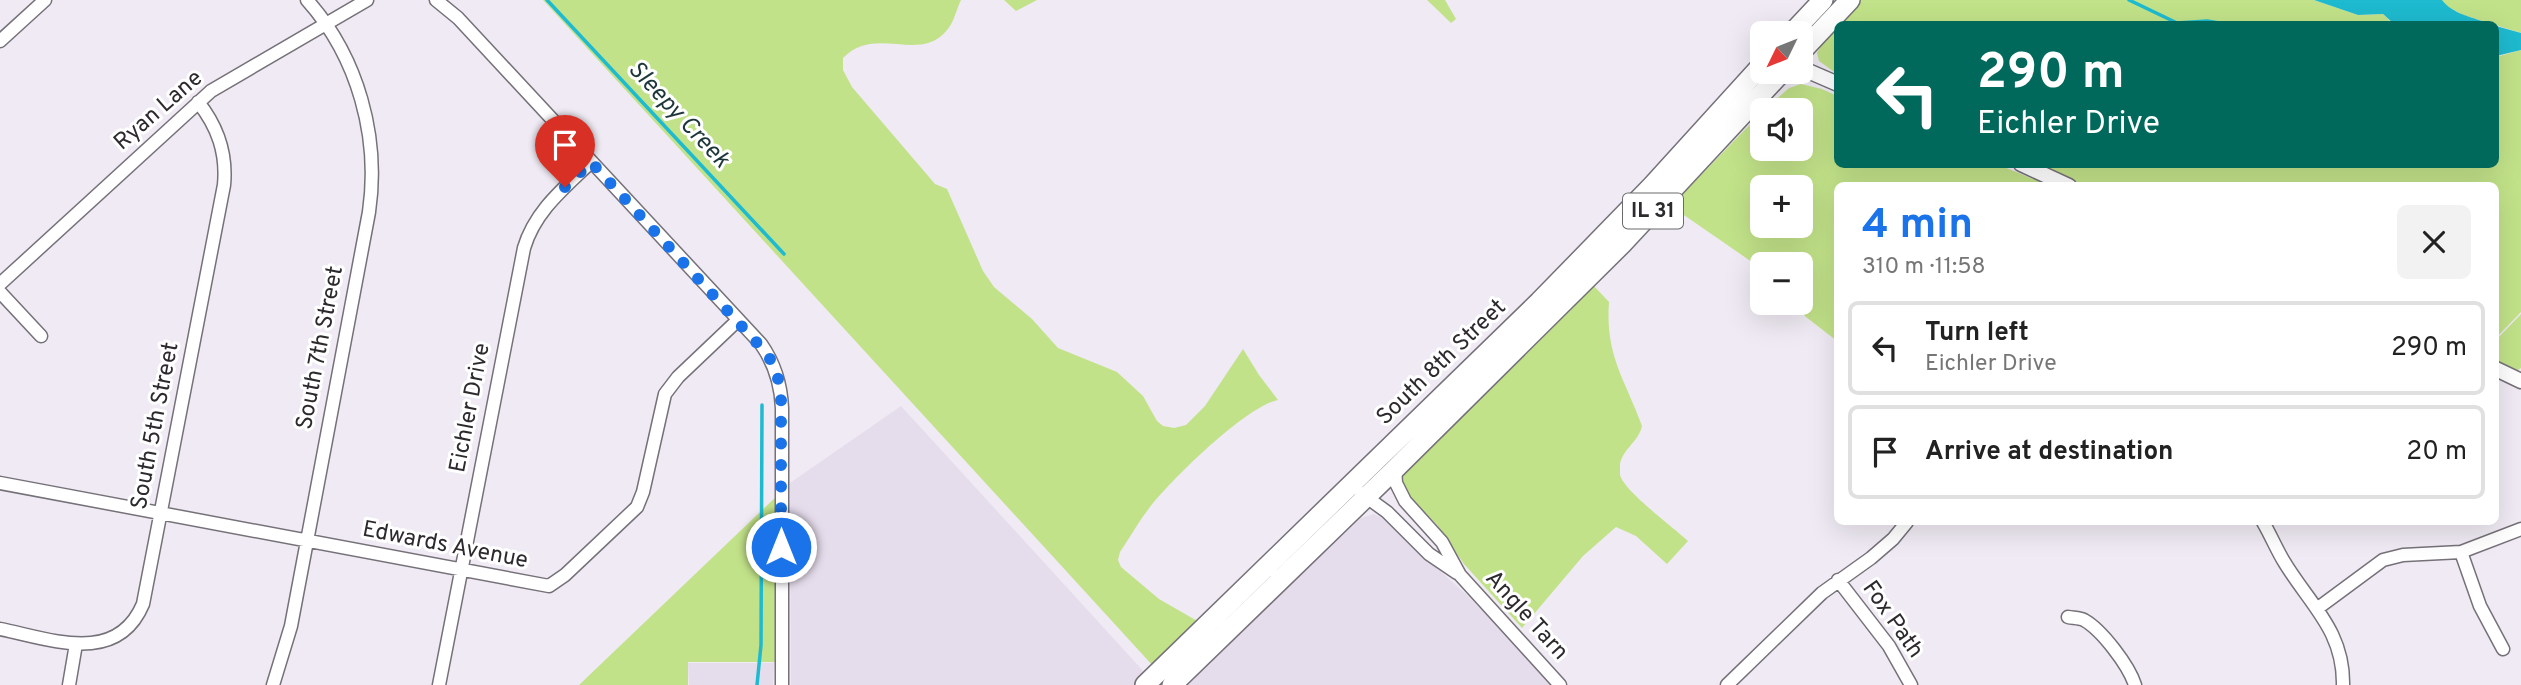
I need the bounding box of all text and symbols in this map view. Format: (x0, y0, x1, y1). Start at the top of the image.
north arrow (1750, 21, 1813, 84)
map controls (1750, 21, 1813, 315)
text: 290 m (1977, 44, 2125, 106)
icon: left (1862, 49, 1953, 140)
water label: Sleepy Creek (621, 55, 736, 176)
street label: Ryan Lane (109, 65, 209, 157)
button: sound (1750, 98, 1813, 161)
text: Eichler Drive (1977, 105, 2160, 145)
pin (535, 115, 595, 187)
icon: arrive (546, 126, 584, 164)
button: + (1750, 175, 1813, 238)
road number: IL 31 (1623, 194, 1683, 228)
text: 4 min (1862, 200, 1973, 253)
button: close (2397, 205, 2471, 279)
button: − (1750, 252, 1813, 315)
text: 310 m · 11:58 (1862, 253, 1986, 282)
street label: South 7th Street (291, 264, 351, 432)
street label: South 8th Street (1371, 294, 1513, 432)
text: Turn left (1925, 317, 2029, 350)
icon: left (1866, 329, 1904, 367)
text: 290 m (2391, 332, 2467, 365)
street label: South 5th Street (126, 340, 186, 512)
street label: Eichler Drive (444, 341, 498, 475)
text: Eichler Drive (1925, 350, 2057, 379)
icon: arrive (1866, 433, 1904, 471)
text: Arrive at destination (1925, 436, 2173, 469)
text: 20 m (2406, 436, 2467, 469)
position arrow (744, 510, 818, 584)
street label: Edwards Avenue (360, 516, 530, 576)
street label: Angle Tarn (1478, 565, 1574, 667)
street label: Fox Path (1855, 576, 1929, 664)

